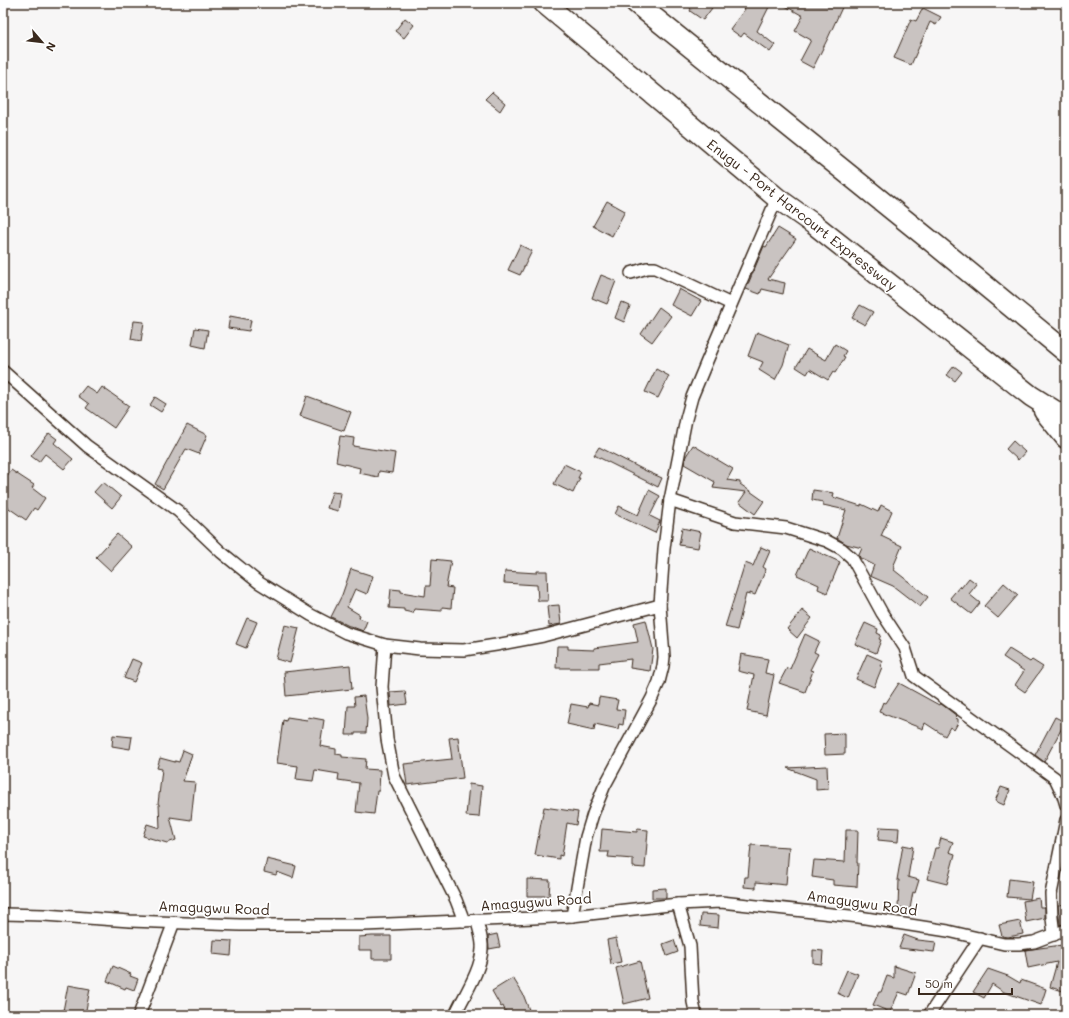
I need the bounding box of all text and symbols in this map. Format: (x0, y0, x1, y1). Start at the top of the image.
north arrow (22, 22, 62, 62)
text: N (43, 40, 60, 54)
street label: Enugu - Port Harcourt Expressway (703, 134, 901, 295)
street label: Amagugwu Road (806, 885, 919, 920)
street label: Amagugwu Road (480, 888, 592, 915)
street label: Amagugwu Road (158, 896, 270, 919)
scale bar (919, 970, 1012, 996)
text: 50 m (925, 975, 953, 991)

